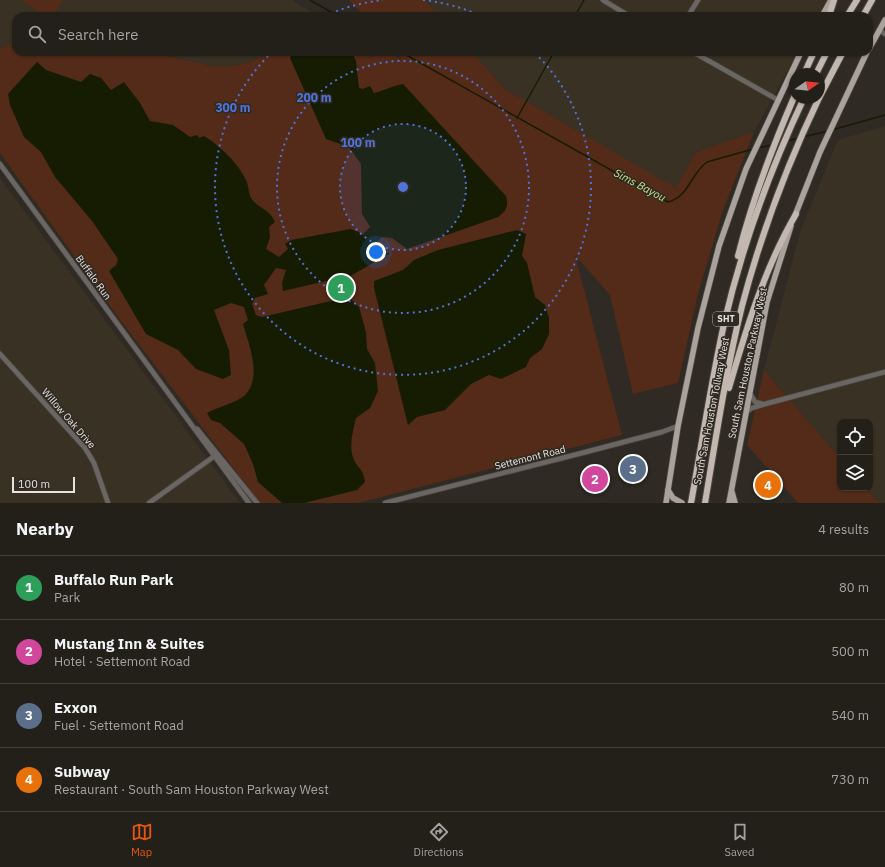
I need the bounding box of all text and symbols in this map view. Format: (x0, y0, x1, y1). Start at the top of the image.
search box (12, 12, 873, 56)
icon: search (26, 23, 48, 45)
text: Search here (58, 25, 138, 44)
north arrow (789, 68, 825, 104)
text: 200 m (296, 90, 332, 105)
text: 300 m (215, 100, 251, 115)
text: 100 m (340, 135, 376, 150)
water label: Sims Bayou (612, 165, 668, 205)
centre of rings (396, 180, 410, 194)
your location (366, 242, 386, 262)
street label: Buffalo Run (73, 252, 114, 302)
pin: 1 (328, 273, 354, 303)
street label: South Sam Houston Parkway West (725, 286, 770, 440)
road number: SHT (713, 312, 739, 326)
street label: South Sam Houston Tollway West (691, 336, 732, 486)
street label: Willow Oak Drive (39, 386, 99, 452)
map controls (837, 419, 873, 491)
button: locate (837, 419, 873, 455)
street label: Settemont Road (493, 442, 567, 473)
pin: 3 (620, 454, 646, 484)
button: layers (837, 455, 873, 491)
pin: 2 (582, 464, 608, 494)
pin: 4 (755, 470, 781, 500)
scale bar (12, 475, 75, 494)
text: 100 m (18, 477, 50, 491)
text: Nearby (16, 518, 74, 540)
text: 4 results (818, 521, 869, 538)
text: Buffalo Run Park (54, 570, 173, 589)
text: 1 (25, 579, 33, 596)
text: 80 m (839, 579, 869, 596)
text: Park (54, 589, 80, 606)
text: Mustang Inn & Suites (54, 634, 204, 653)
text: 2 (25, 643, 33, 660)
text: 500 m (831, 643, 869, 660)
text: Hotel · Settemont Road (54, 653, 190, 670)
text: Exxon (54, 698, 97, 717)
text: 3 (25, 707, 33, 724)
text: 540 m (831, 707, 869, 724)
text: Fuel · Settemont Road (54, 717, 184, 734)
text: Subway (54, 762, 110, 781)
text: 4 (25, 771, 33, 788)
text: 730 m (831, 771, 869, 788)
text: Restaurant · South Sam Houston Parkway West (54, 781, 329, 798)
tab: Map (131, 821, 153, 859)
tab: Directions (414, 821, 464, 859)
tab: Saved (725, 821, 754, 859)

